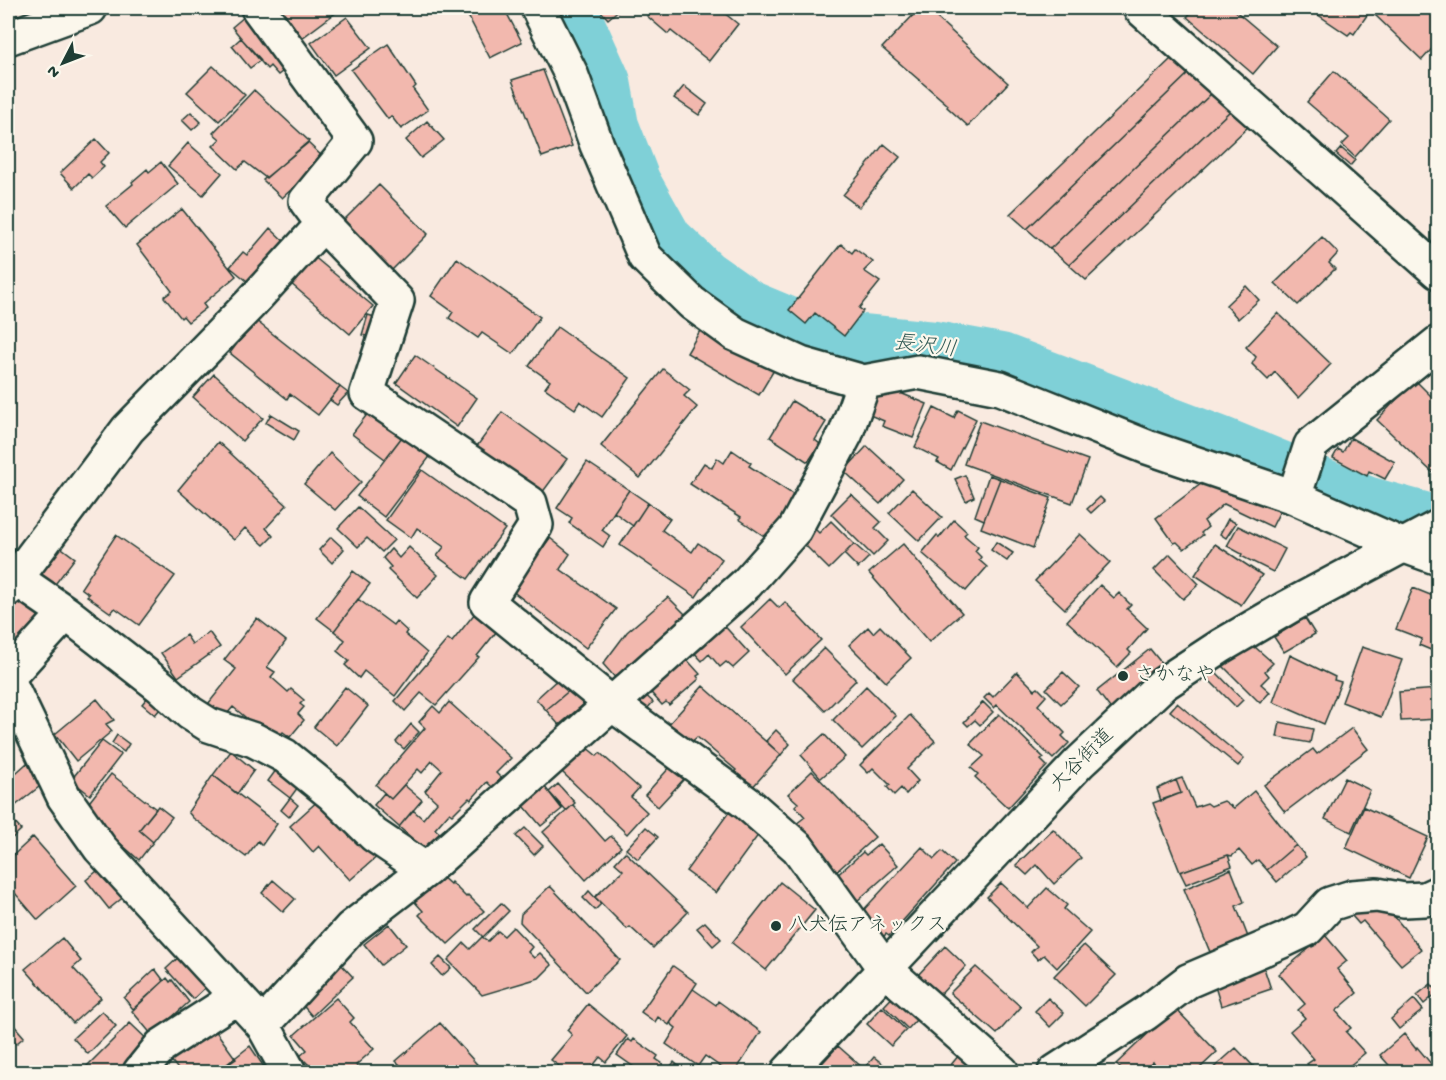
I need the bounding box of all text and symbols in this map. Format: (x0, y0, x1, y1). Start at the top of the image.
north arrow (33, 33, 93, 93)
text: N (44, 60, 65, 81)
water label: 長沢川 (892, 331, 958, 364)
place label: さかなや (1135, 665, 1215, 688)
marker: さかなや (1116, 669, 1130, 683)
street label: 大谷街道 (1046, 724, 1119, 797)
place label: 八犬伝アネックス (788, 914, 947, 938)
marker: 八犬伝アネックス (769, 919, 783, 933)

